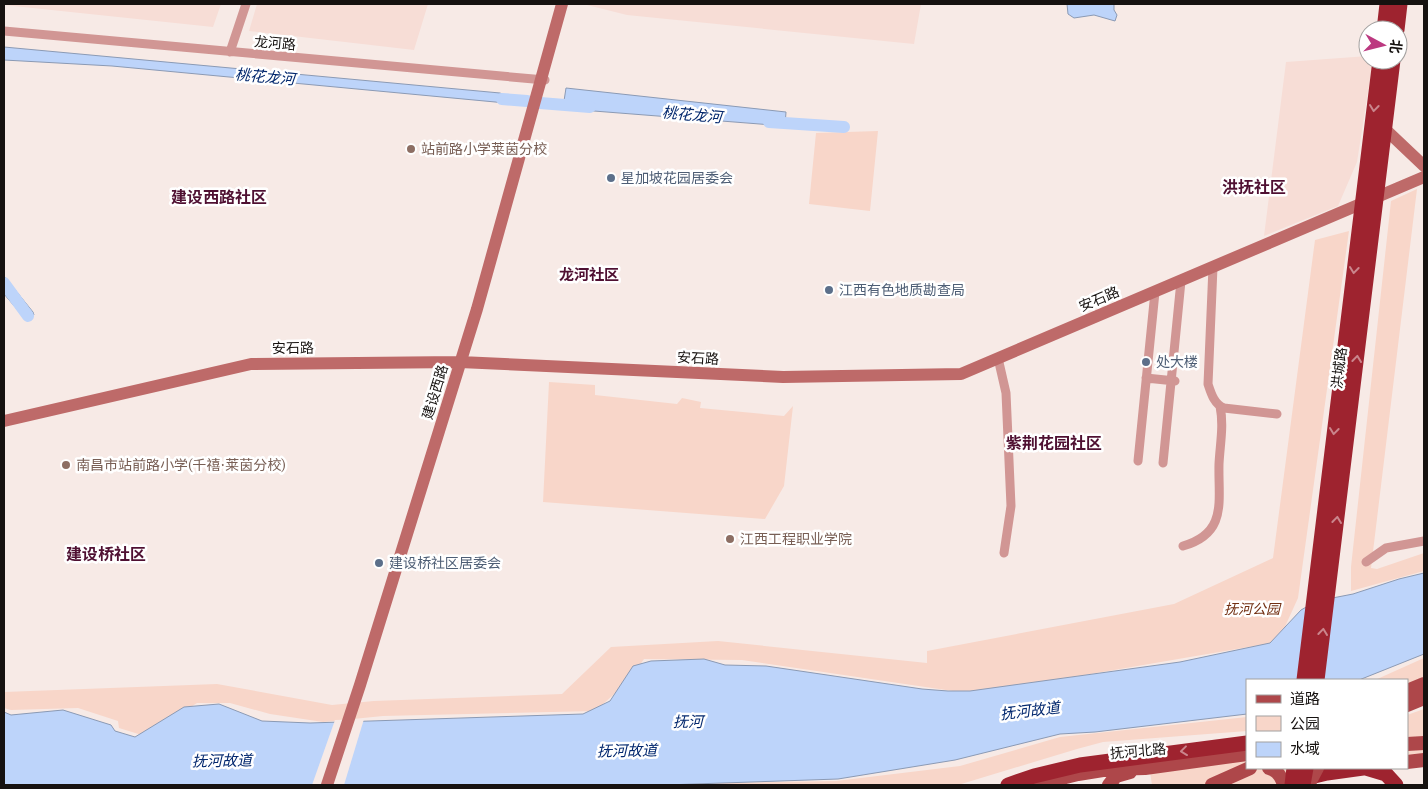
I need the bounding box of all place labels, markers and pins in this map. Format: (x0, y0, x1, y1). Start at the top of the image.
place label: 站前路小学莱茵分校 (421, 140, 547, 158)
marker: 站前路小学莱茵分校 (405, 143, 417, 155)
place label: 星加坡花园居委会 (621, 169, 733, 187)
marker: 星加坡花园居委会 (605, 172, 617, 184)
place label: 江西有色地质勘查局 (839, 281, 965, 299)
marker: 江西有色地质勘查局 (823, 284, 835, 296)
place label: 处大楼 (1156, 353, 1198, 371)
marker: 处大楼 (1140, 356, 1152, 368)
place label: 南昌市站前路小学(千禧·莱茵分校) (76, 456, 286, 474)
marker: 南昌市站前路小学(千禧·莱茵分校) (60, 459, 72, 471)
place label: 江西工程职业学院 (740, 530, 852, 548)
marker: 江西工程职业学院 (724, 533, 736, 545)
place label: 建设桥社区居委会 (389, 554, 501, 572)
marker: 建设桥社区居委会 (373, 557, 385, 569)

